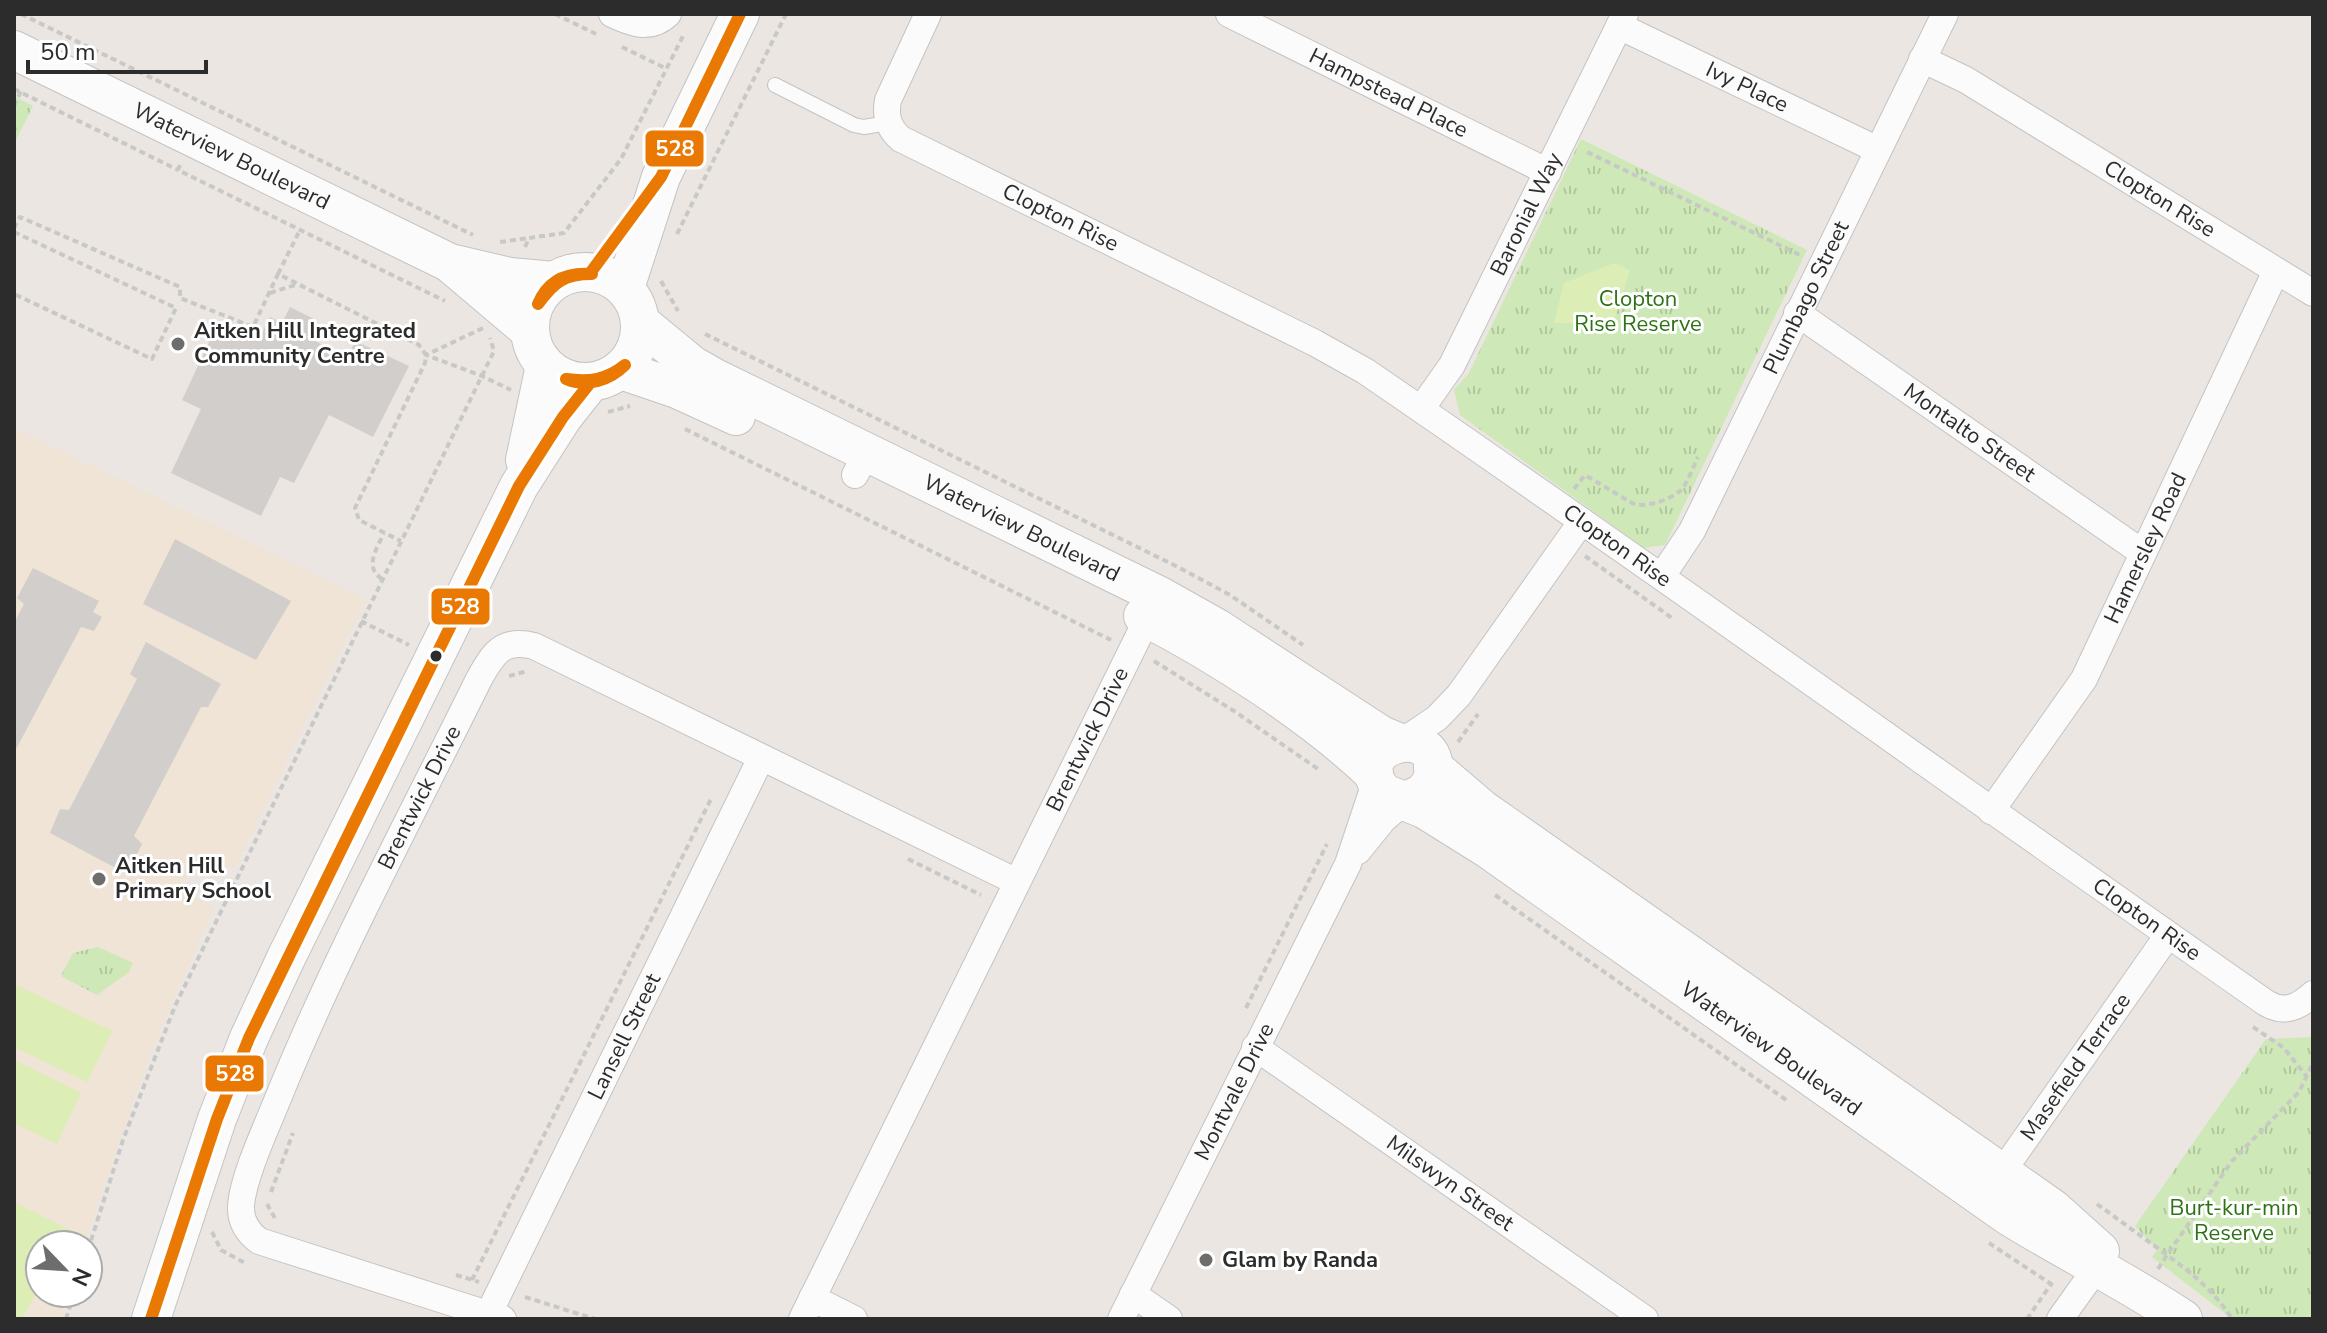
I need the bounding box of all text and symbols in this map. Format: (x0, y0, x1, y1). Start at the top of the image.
scale bar (28, 24, 206, 74)
text: 50 m (40, 36, 96, 68)
street label: Hampstead Place (1304, 41, 1473, 145)
street label: Ivy Place (1701, 55, 1793, 120)
street label: Waterview Boulevard (128, 95, 335, 217)
line badge: 528 (644, 129, 705, 168)
text: 528 (655, 134, 695, 164)
street label: Baronial Way (1483, 147, 1570, 281)
street label: Clopton Rise (2098, 153, 2221, 245)
street label: Clopton Rise (997, 176, 1124, 259)
street label: Plumbago Street (1756, 216, 1857, 379)
park label: Clopton Rise Reserve (1574, 284, 1702, 339)
place label: Aitken Hill Integrated Community Centre (194, 316, 416, 371)
marker: Aitken Hill Integrated Community Centre (169, 335, 187, 353)
street label: Montalto Street (1897, 376, 2042, 489)
street label: Waterview Boulevard (918, 467, 1125, 589)
street label: Hamersley Road (2097, 468, 2194, 629)
street label: Clopton Rise (1557, 497, 1678, 594)
line badge: 528 (430, 587, 491, 626)
text: 528 (440, 592, 480, 622)
unlabelled marker (428, 648, 444, 664)
street label: Brentwick Drive (1039, 662, 1136, 817)
street label: Brentwick Drive (371, 720, 468, 875)
place label: Aitken Hill Primary School (115, 851, 271, 906)
marker: Aitken Hill Primary School (90, 870, 108, 888)
street label: Clopton Rise (2086, 871, 2207, 968)
street label: Lansell Street (581, 968, 668, 1105)
street label: Waterview Boulevard (1674, 974, 1868, 1123)
street label: Masefield Terrace (2013, 987, 2138, 1147)
street label: Montvale Drive (1187, 1018, 1281, 1166)
line badge: 528 (204, 1054, 265, 1093)
text: 528 (215, 1059, 255, 1089)
street label: Milswyn Street (1380, 1128, 1520, 1238)
park label: Burt-kur-min Reserve (2170, 1193, 2298, 1248)
north arrow (24, 1229, 104, 1309)
place label: Glam by Randa (1222, 1245, 1378, 1275)
marker: Glam by Randa (1197, 1251, 1215, 1269)
text: N (64, 1263, 98, 1291)

